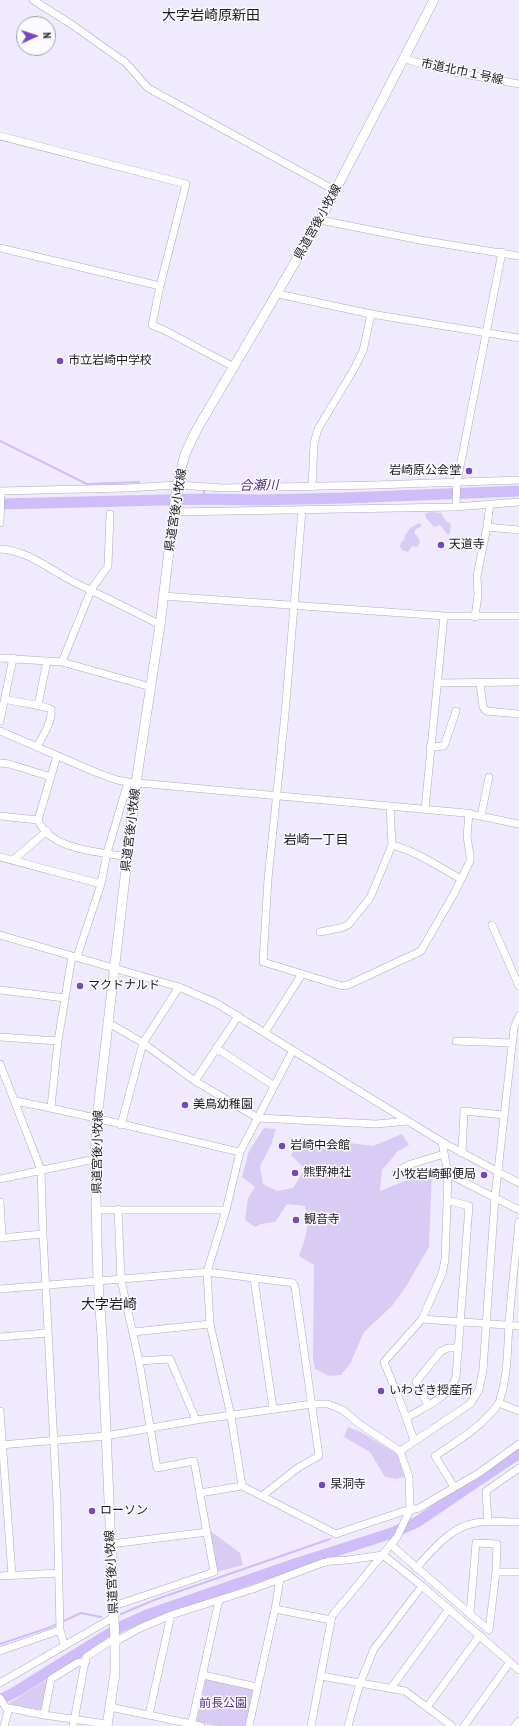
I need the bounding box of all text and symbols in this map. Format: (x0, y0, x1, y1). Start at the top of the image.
district label: 大字岩崎原新田 (162, 8, 260, 24)
north arrow (16, 16, 56, 56)
text: N (40, 32, 54, 39)
street label: 市道北巾１号線 (419, 56, 505, 88)
street label: 県道宮後小牧線 (291, 182, 345, 262)
place label: 市立岩崎中学校 (68, 354, 152, 368)
marker: 市立岩崎中学校 (55, 356, 65, 366)
place label: 岩崎原公会堂 (389, 464, 461, 478)
marker: 岩崎原公会堂 (464, 466, 474, 476)
street label: 県道宮後小牧線 (162, 467, 190, 553)
water label: 合瀬川 (239, 478, 279, 494)
place label: 天道寺 (449, 538, 485, 552)
marker: 天道寺 (436, 540, 446, 550)
street label: 県道宮後小牧線 (119, 787, 143, 873)
district label: 岩崎一丁目 (284, 832, 348, 848)
place label: マクドナルド (88, 979, 160, 993)
marker: マクドナルド (75, 981, 85, 991)
place label: 美鳥幼稚園 (193, 1098, 253, 1112)
marker: 美鳥幼稚園 (180, 1100, 190, 1110)
street label: 県道宮後小牧線 (90, 1110, 106, 1194)
place label: 岩崎中会館 (290, 1139, 350, 1153)
marker: 岩崎中会館 (277, 1141, 287, 1151)
place label: 熊野神社 (303, 1166, 351, 1180)
marker: 熊野神社 (290, 1168, 300, 1178)
place label: 小牧岩崎郵便局 (392, 1168, 476, 1182)
marker: 小牧岩崎郵便局 (479, 1170, 489, 1180)
place label: 観音寺 (304, 1213, 340, 1227)
marker: 観音寺 (291, 1215, 301, 1225)
district label: 大字岩崎 (81, 1297, 137, 1313)
place label: いわざき授産所 (389, 1384, 473, 1398)
marker: いわざき授産所 (376, 1386, 386, 1396)
place label: 杲洞寺 (330, 1478, 366, 1492)
marker: 杲洞寺 (317, 1480, 327, 1490)
place label: ローソン (100, 1504, 148, 1518)
marker: ローソン (87, 1506, 97, 1516)
street label: 県道宮後小牧線 (103, 1530, 121, 1614)
park label: 前長公園 (199, 1697, 247, 1711)

